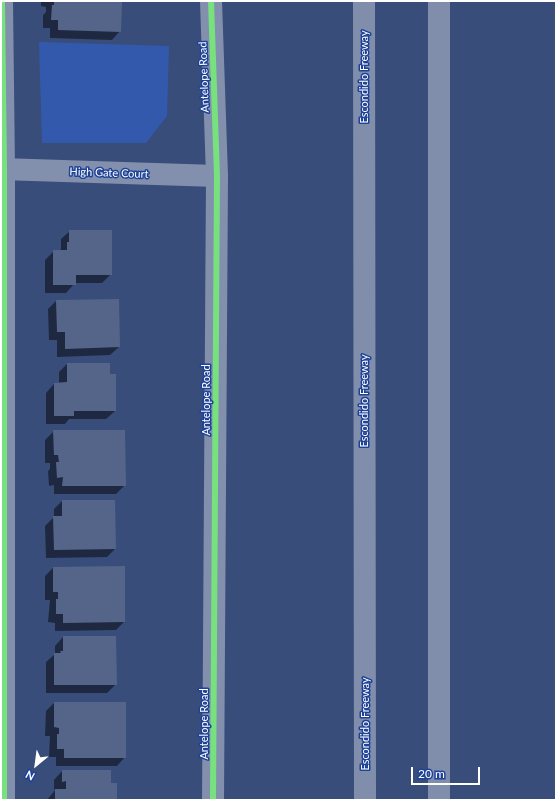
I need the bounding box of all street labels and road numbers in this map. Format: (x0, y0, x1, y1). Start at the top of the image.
street label: Escondido Freeway (357, 30, 371, 124)
street label: Antelope Road (196, 41, 212, 113)
street label: High Gate Court (69, 165, 149, 181)
street label: Escondido Freeway (357, 354, 371, 448)
street label: Antelope Road (199, 364, 213, 436)
street label: Escondido Freeway (358, 677, 372, 771)
street label: Antelope Road (197, 688, 211, 760)

